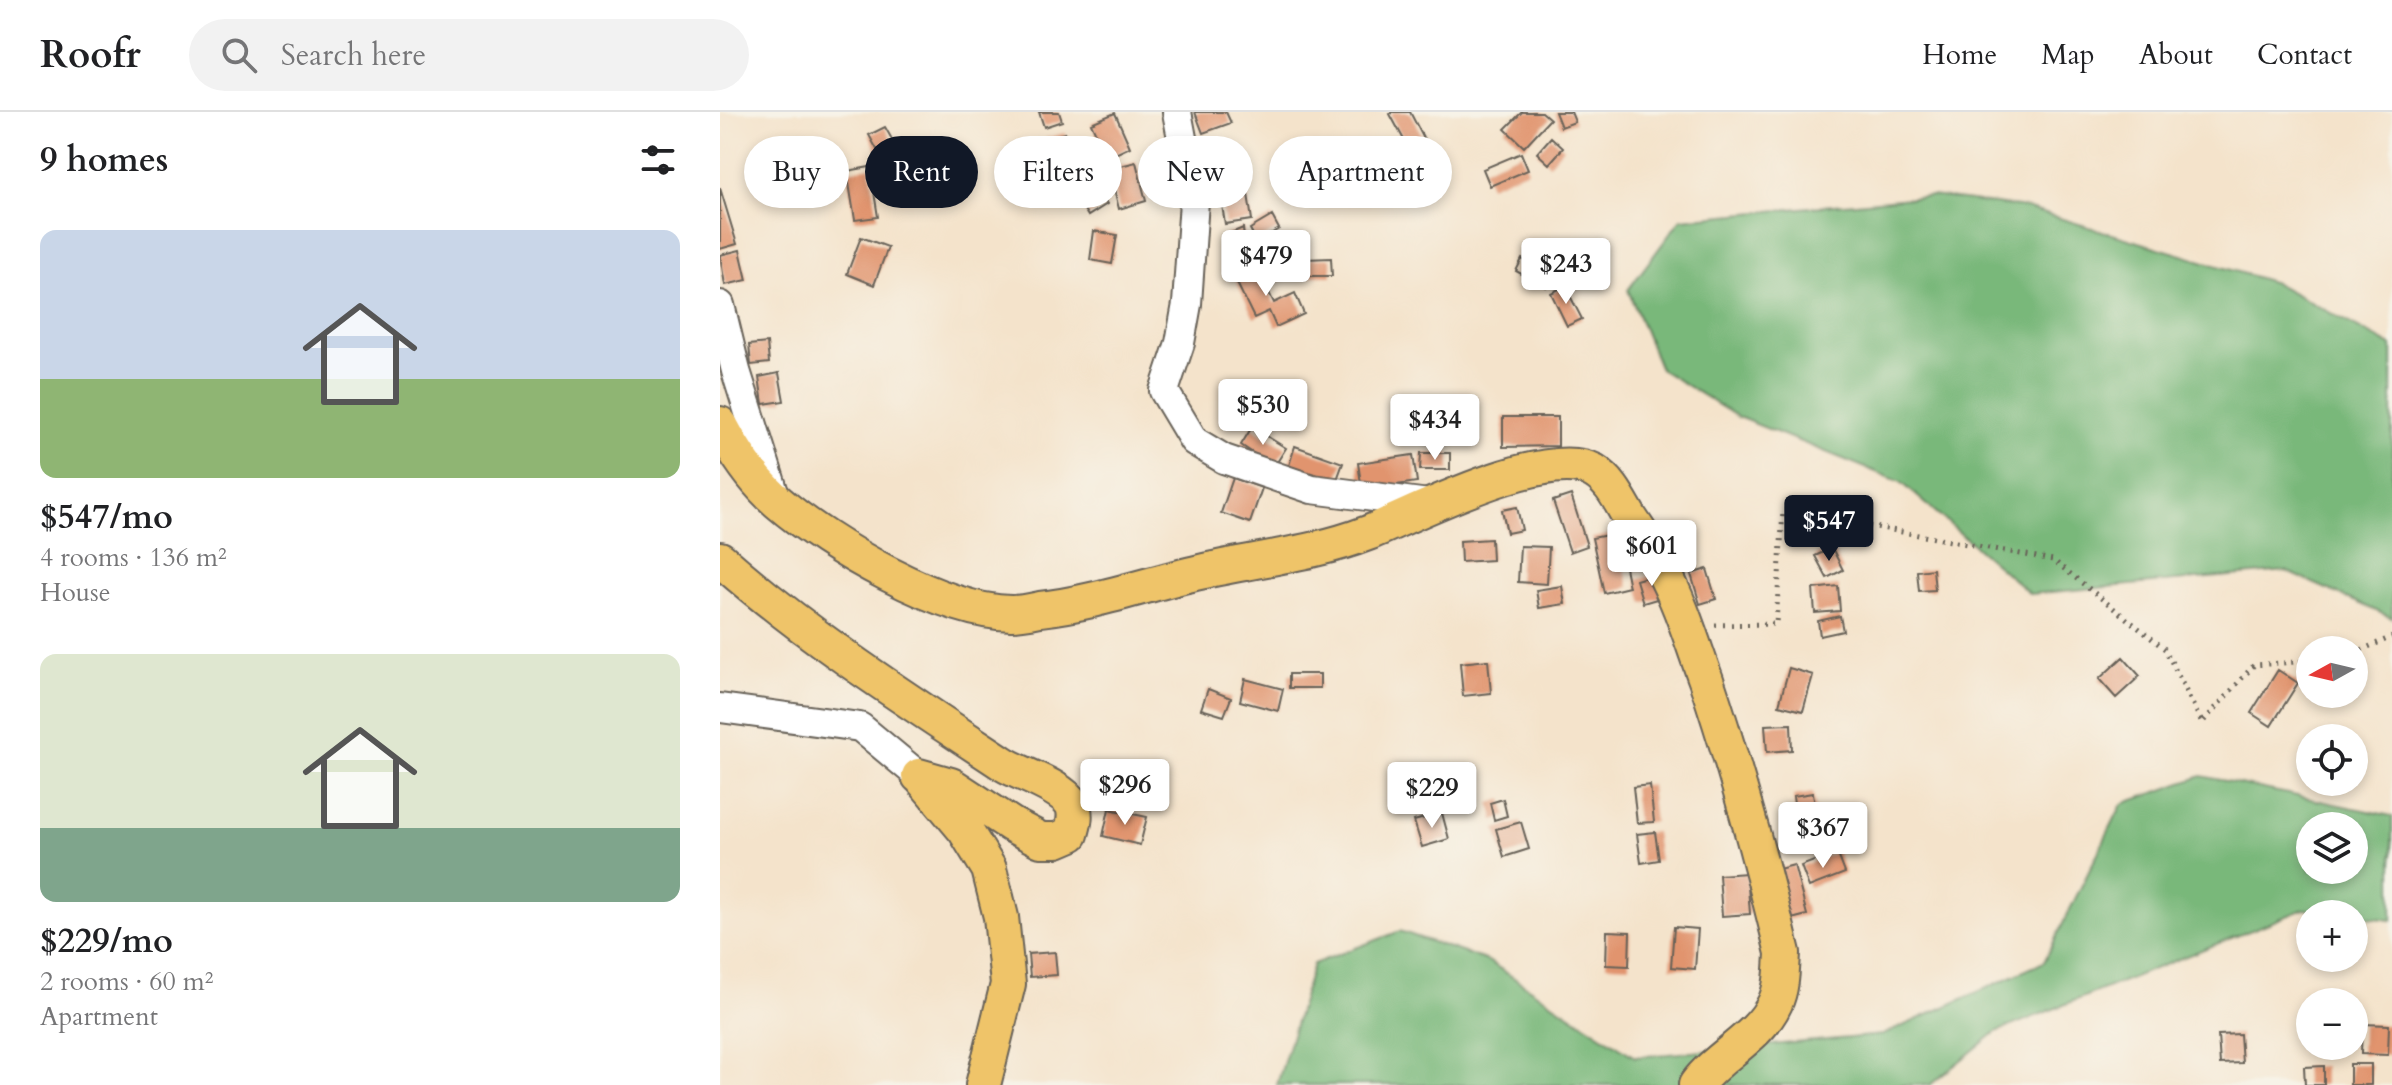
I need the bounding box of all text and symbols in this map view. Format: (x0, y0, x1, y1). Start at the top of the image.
search box (189, 19, 749, 91)
text: Roofr (40, 29, 141, 81)
icon: search (217, 33, 261, 77)
text: Search here (281, 35, 426, 76)
text: Home (1922, 36, 1997, 74)
text: Map (2041, 36, 2095, 74)
text: About (2139, 36, 2213, 74)
text: Contact (2257, 36, 2352, 74)
chip: Buy (744, 136, 849, 208)
chip: Rent (865, 136, 978, 208)
chip: Filters (994, 136, 1122, 208)
chip: New (1138, 136, 1253, 208)
chip: Apartment (1269, 136, 1452, 208)
text: 9 homes (40, 137, 168, 183)
icon: filters (636, 138, 680, 182)
pin: $479 (1219, 230, 1313, 298)
text: $479 (1239, 238, 1293, 273)
pin: $243 (1519, 238, 1613, 306)
text: $243 (1539, 246, 1593, 281)
icon: home (288, 282, 432, 426)
pin: $530 (1216, 379, 1310, 447)
text: $530 (1236, 387, 1290, 422)
pin: $434 (1388, 394, 1482, 462)
text: $434 (1408, 402, 1462, 437)
text: $547/mo (40, 494, 173, 540)
pin: $547 (1782, 495, 1876, 563)
text: $547 (1802, 503, 1856, 538)
pin: $601 (1605, 520, 1699, 588)
text: $601 (1625, 528, 1679, 563)
text: 4 rooms · 136 m² (40, 540, 227, 575)
text: House (40, 575, 111, 610)
north arrow (2296, 636, 2368, 708)
map controls (2296, 636, 2368, 1060)
icon: home (288, 706, 432, 850)
button: locate (2296, 724, 2368, 796)
pin: $296 (1078, 759, 1172, 827)
pin: $229 (1385, 762, 1479, 830)
text: $296 (1098, 767, 1152, 802)
text: $229 (1405, 770, 1459, 805)
pin: $367 (1776, 802, 1870, 870)
text: $367 (1796, 810, 1850, 845)
button: layers (2296, 812, 2368, 884)
button: + (2296, 900, 2368, 972)
text: $229/mo (40, 918, 173, 964)
text: 2 rooms · 60 m² (40, 964, 213, 999)
button: − (2296, 988, 2368, 1060)
text: Apartment (40, 999, 158, 1034)

